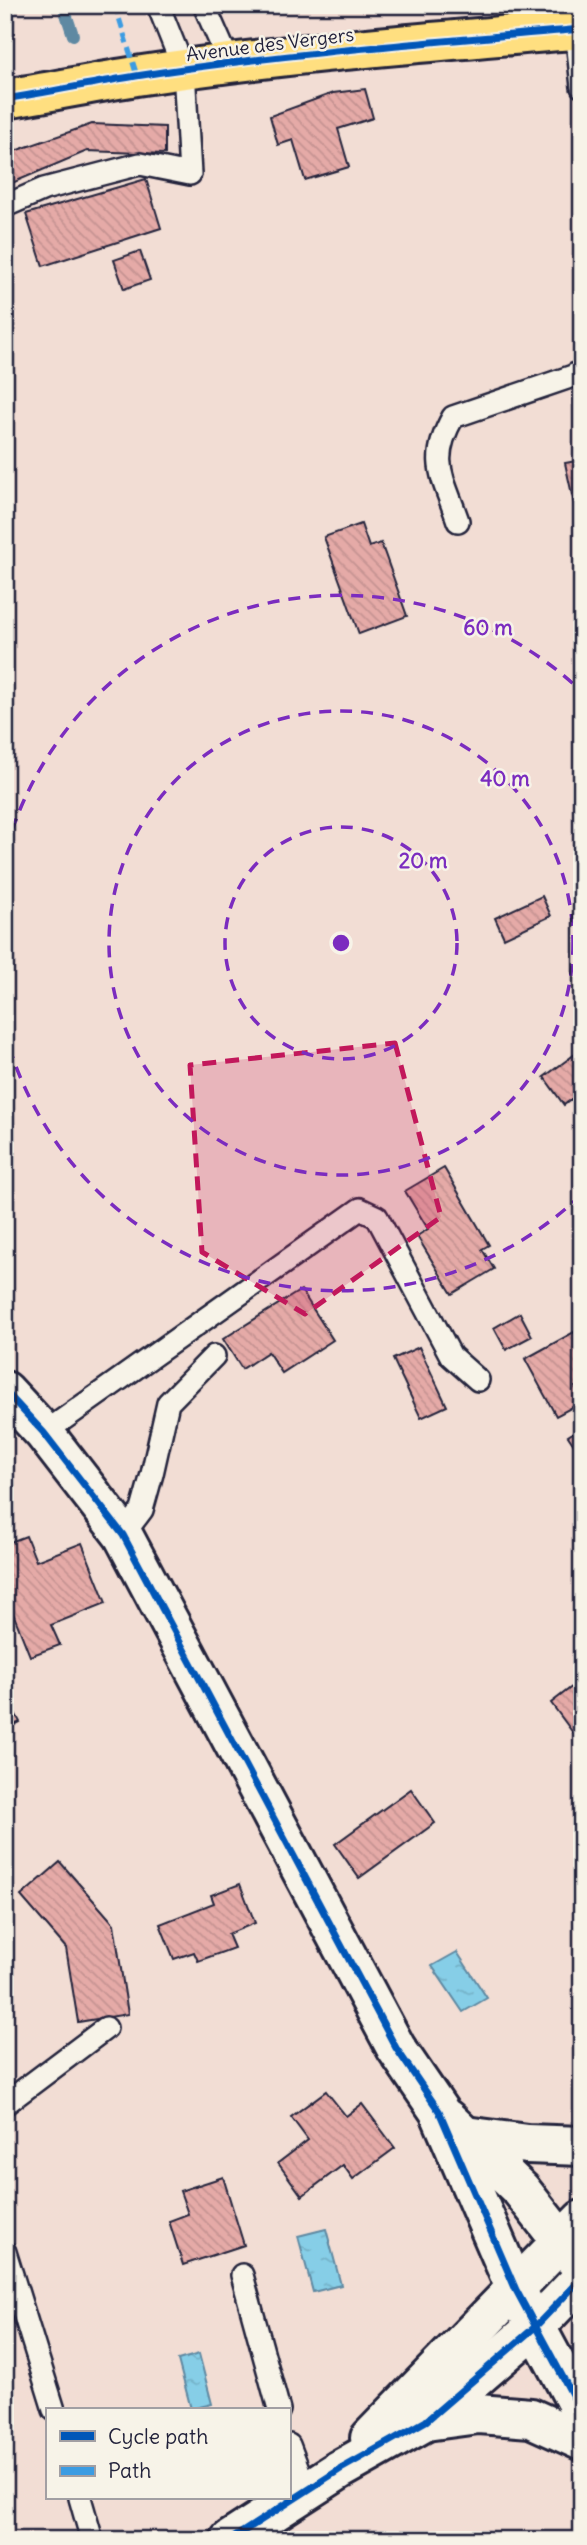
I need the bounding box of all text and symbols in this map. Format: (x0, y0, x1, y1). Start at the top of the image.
street label: Avenue des Vergers (185, 22, 355, 66)
text: 60 m (463, 614, 513, 641)
text: 40 m (480, 765, 530, 792)
text: 20 m (399, 847, 448, 874)
centre of rings (329, 931, 353, 955)
legend (46, 2408, 290, 2500)
text: Cycle path (108, 2423, 208, 2450)
text: Path (108, 2457, 151, 2484)

